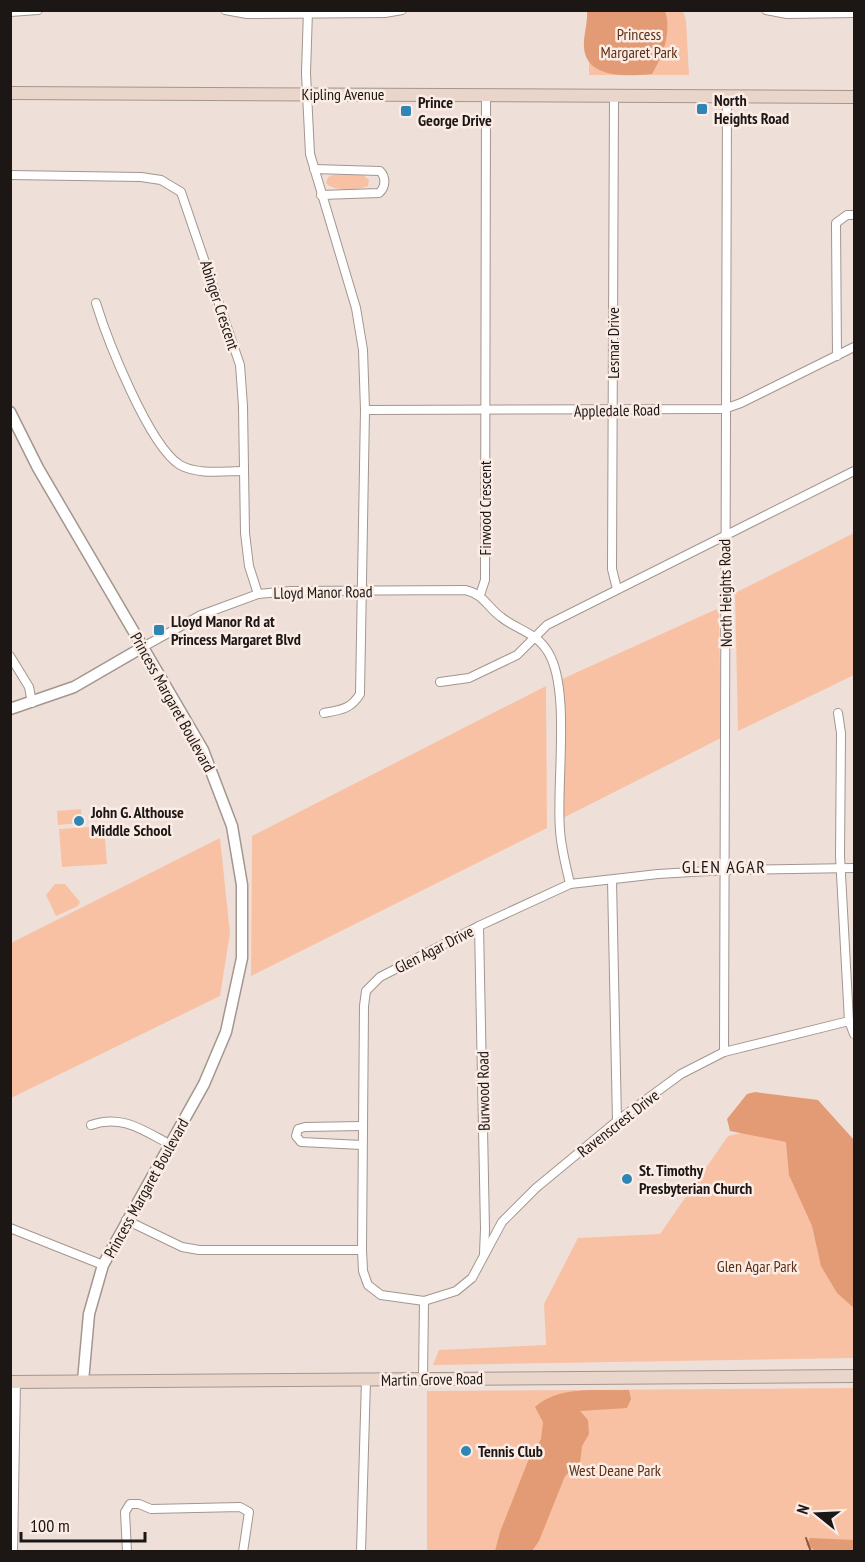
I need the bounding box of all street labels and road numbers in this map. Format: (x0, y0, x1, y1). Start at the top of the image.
street label: Kipling Avenue (302, 84, 384, 104)
street label: Abinger Crescent (196, 258, 244, 353)
street label: Lesmar Drive (603, 307, 623, 379)
street label: Appledale Road (574, 399, 660, 421)
street label: Firwood Crescent (475, 460, 495, 555)
street label: North Heights Road (714, 539, 736, 647)
street label: Lloyd Manor Road (273, 581, 373, 603)
street label: Princess Margaret Boulevard (126, 629, 220, 775)
street label: Glen Agar Drive (391, 921, 477, 977)
street label: Burwood Road (472, 1051, 494, 1131)
street label: Ravenscrest Drive (573, 1085, 663, 1161)
street label: Princess Margaret Boulevard (99, 1115, 193, 1261)
street label: Martin Grove Road (381, 1368, 483, 1390)

